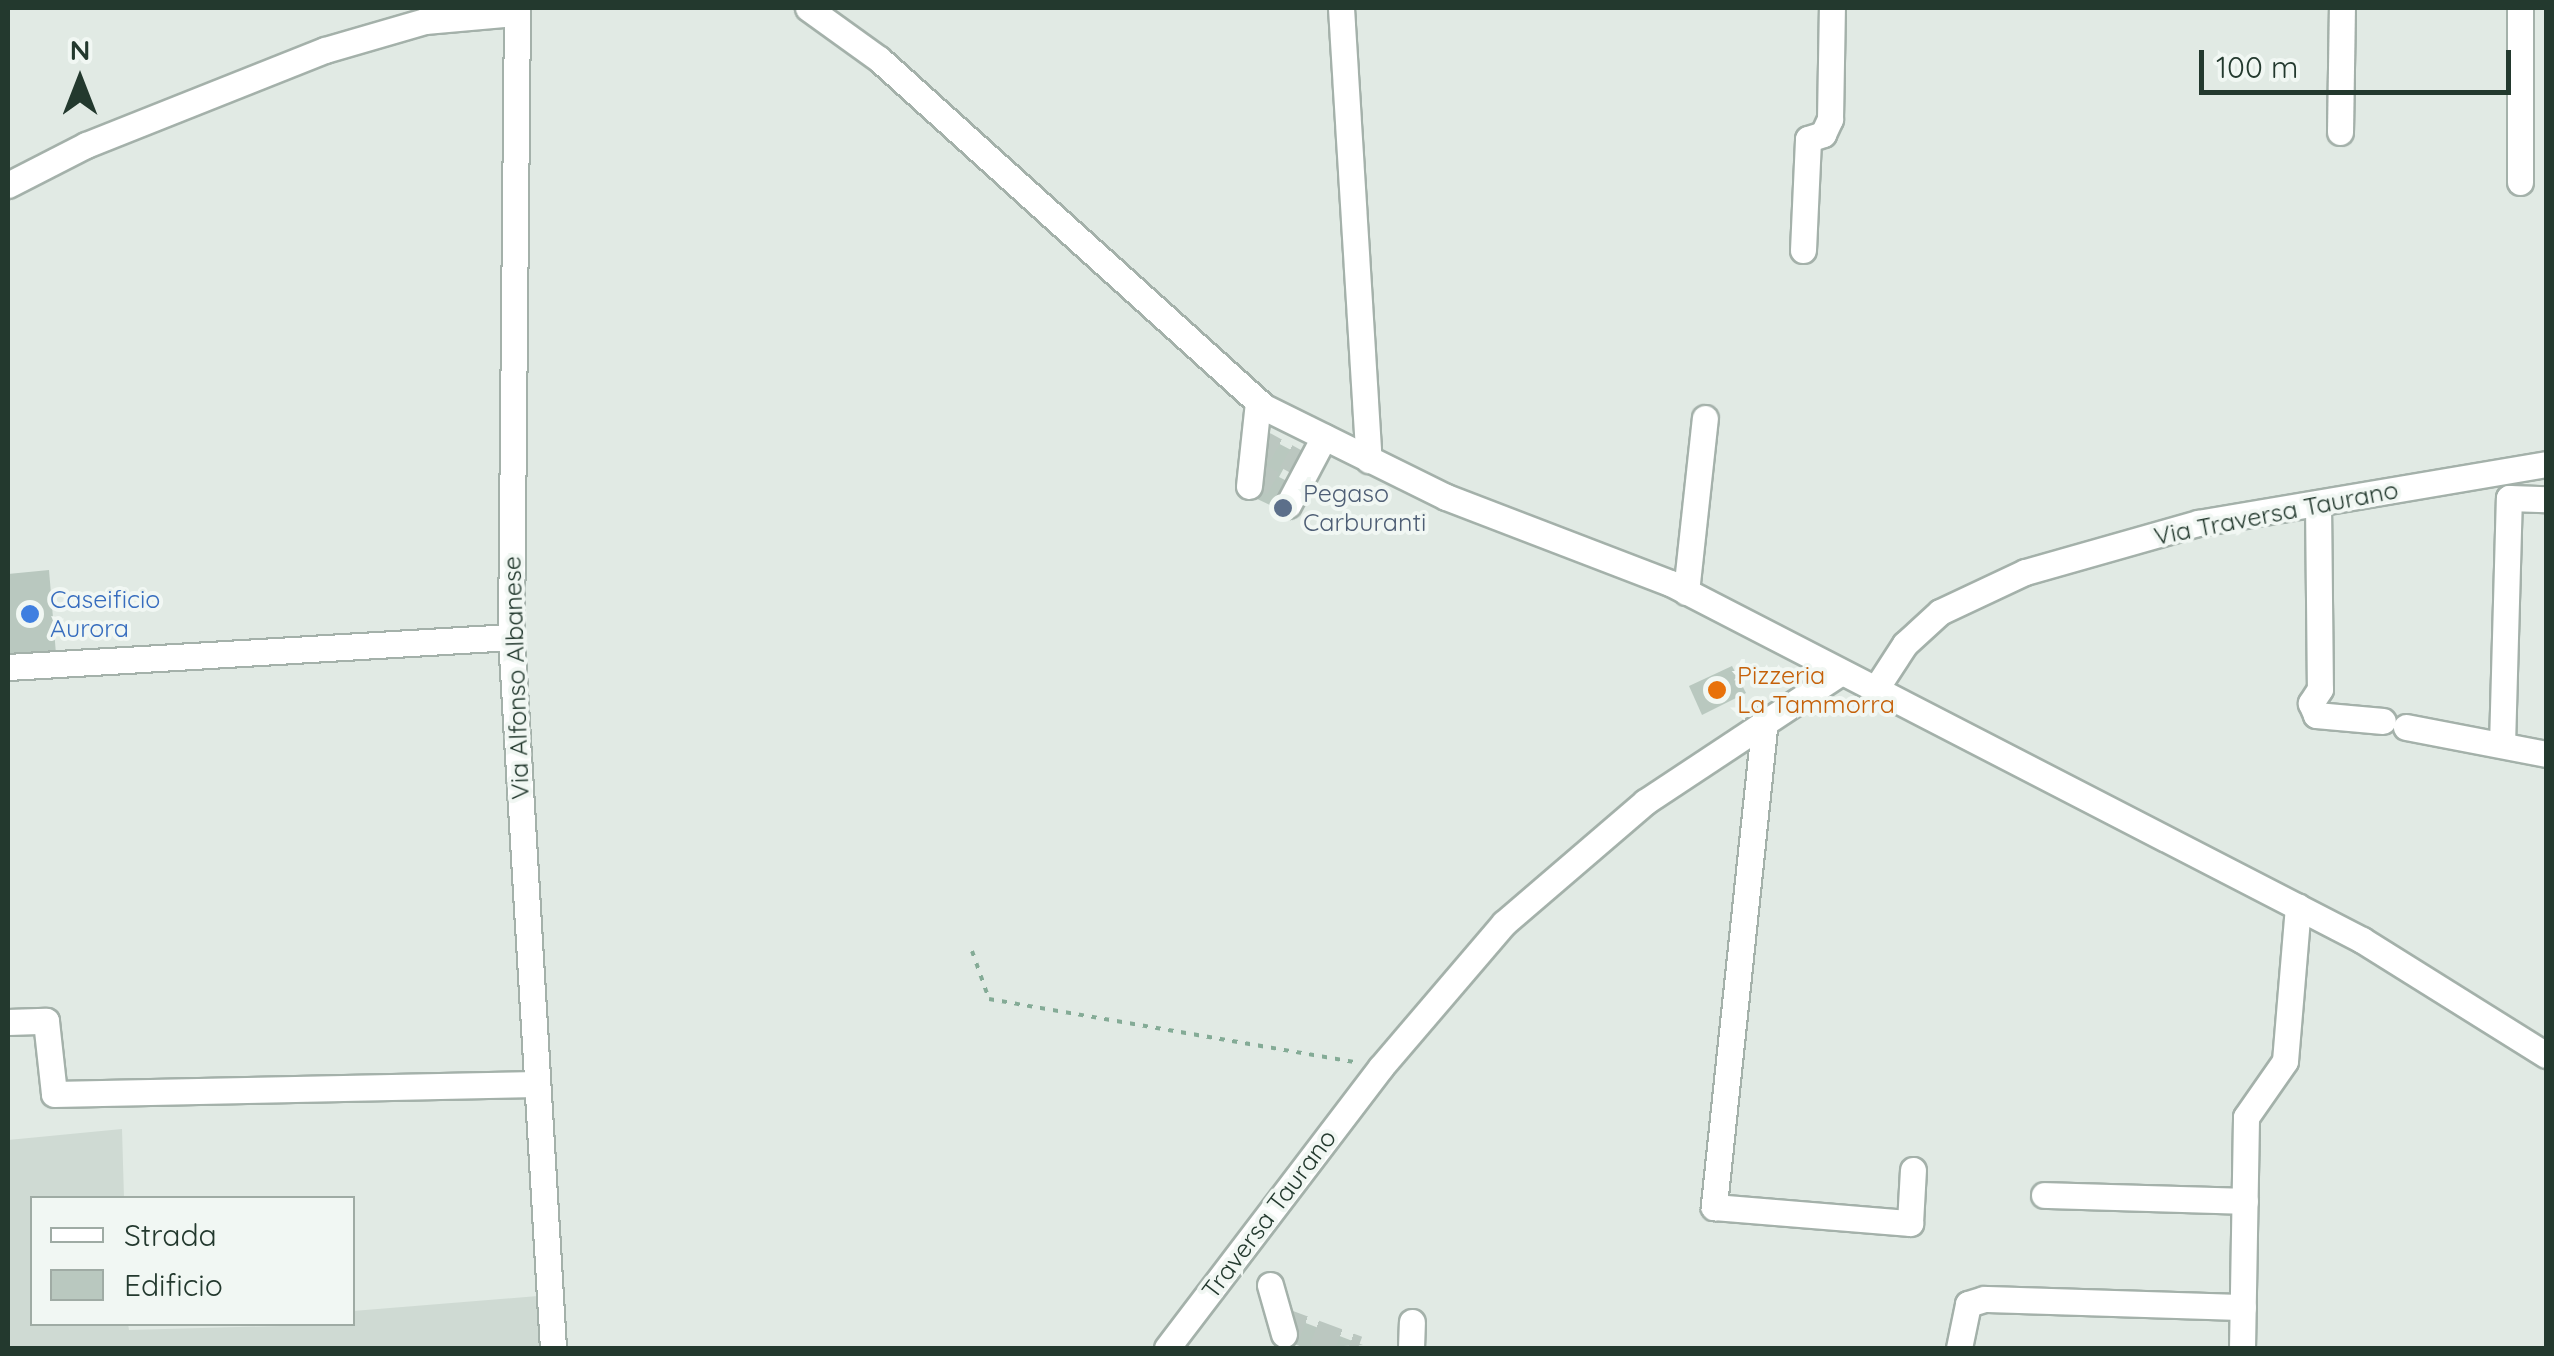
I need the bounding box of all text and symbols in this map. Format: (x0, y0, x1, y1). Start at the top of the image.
north arrow (30, 30, 130, 130)
scale bar (2204, 30, 2516, 92)
text: N (70, 32, 90, 67)
text: 100 m (2216, 48, 2298, 86)
street label: Via Traversa Taurano (2151, 475, 2401, 551)
place label: Pegaso Carburanti (1303, 479, 1426, 538)
marker: Pegaso Carburanti (1272, 497, 1294, 519)
street label: Via Alfonso Albanese (497, 556, 535, 800)
place label: Caseificio Aurora (50, 585, 160, 644)
marker: Caseificio Aurora (19, 603, 41, 625)
place label: Pizzeria La Tammorra (1737, 661, 1895, 720)
marker: Pizzeria La Tammorra (1706, 679, 1728, 701)
street label: Traversa Taurano (1196, 1123, 1342, 1305)
legend (30, 1196, 355, 1326)
text: Strada (124, 1216, 217, 1254)
text: Edificio (124, 1266, 223, 1304)

